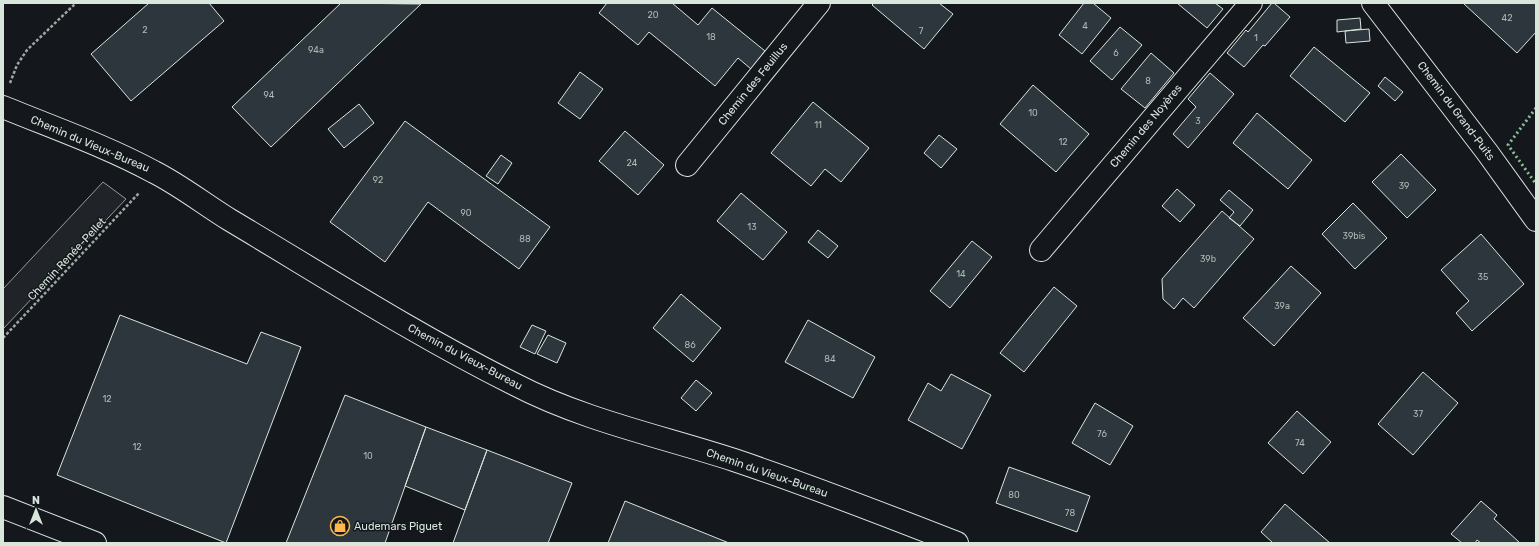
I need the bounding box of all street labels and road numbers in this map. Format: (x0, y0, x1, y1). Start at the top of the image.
street label: Chemin des Feuillus (716, 40, 790, 128)
street label: Chemin du Grand-Puits (1415, 59, 1498, 163)
street label: Chemin des Noyères (1107, 81, 1185, 170)
street label: Chemin du Vieux-Bureau (29, 113, 151, 175)
street label: Chemin Renée-Pellet (25, 214, 109, 303)
street label: Chemin du Vieux-Bureau (405, 321, 525, 393)
street label: Chemin du Vieux-Bureau (704, 446, 830, 500)

